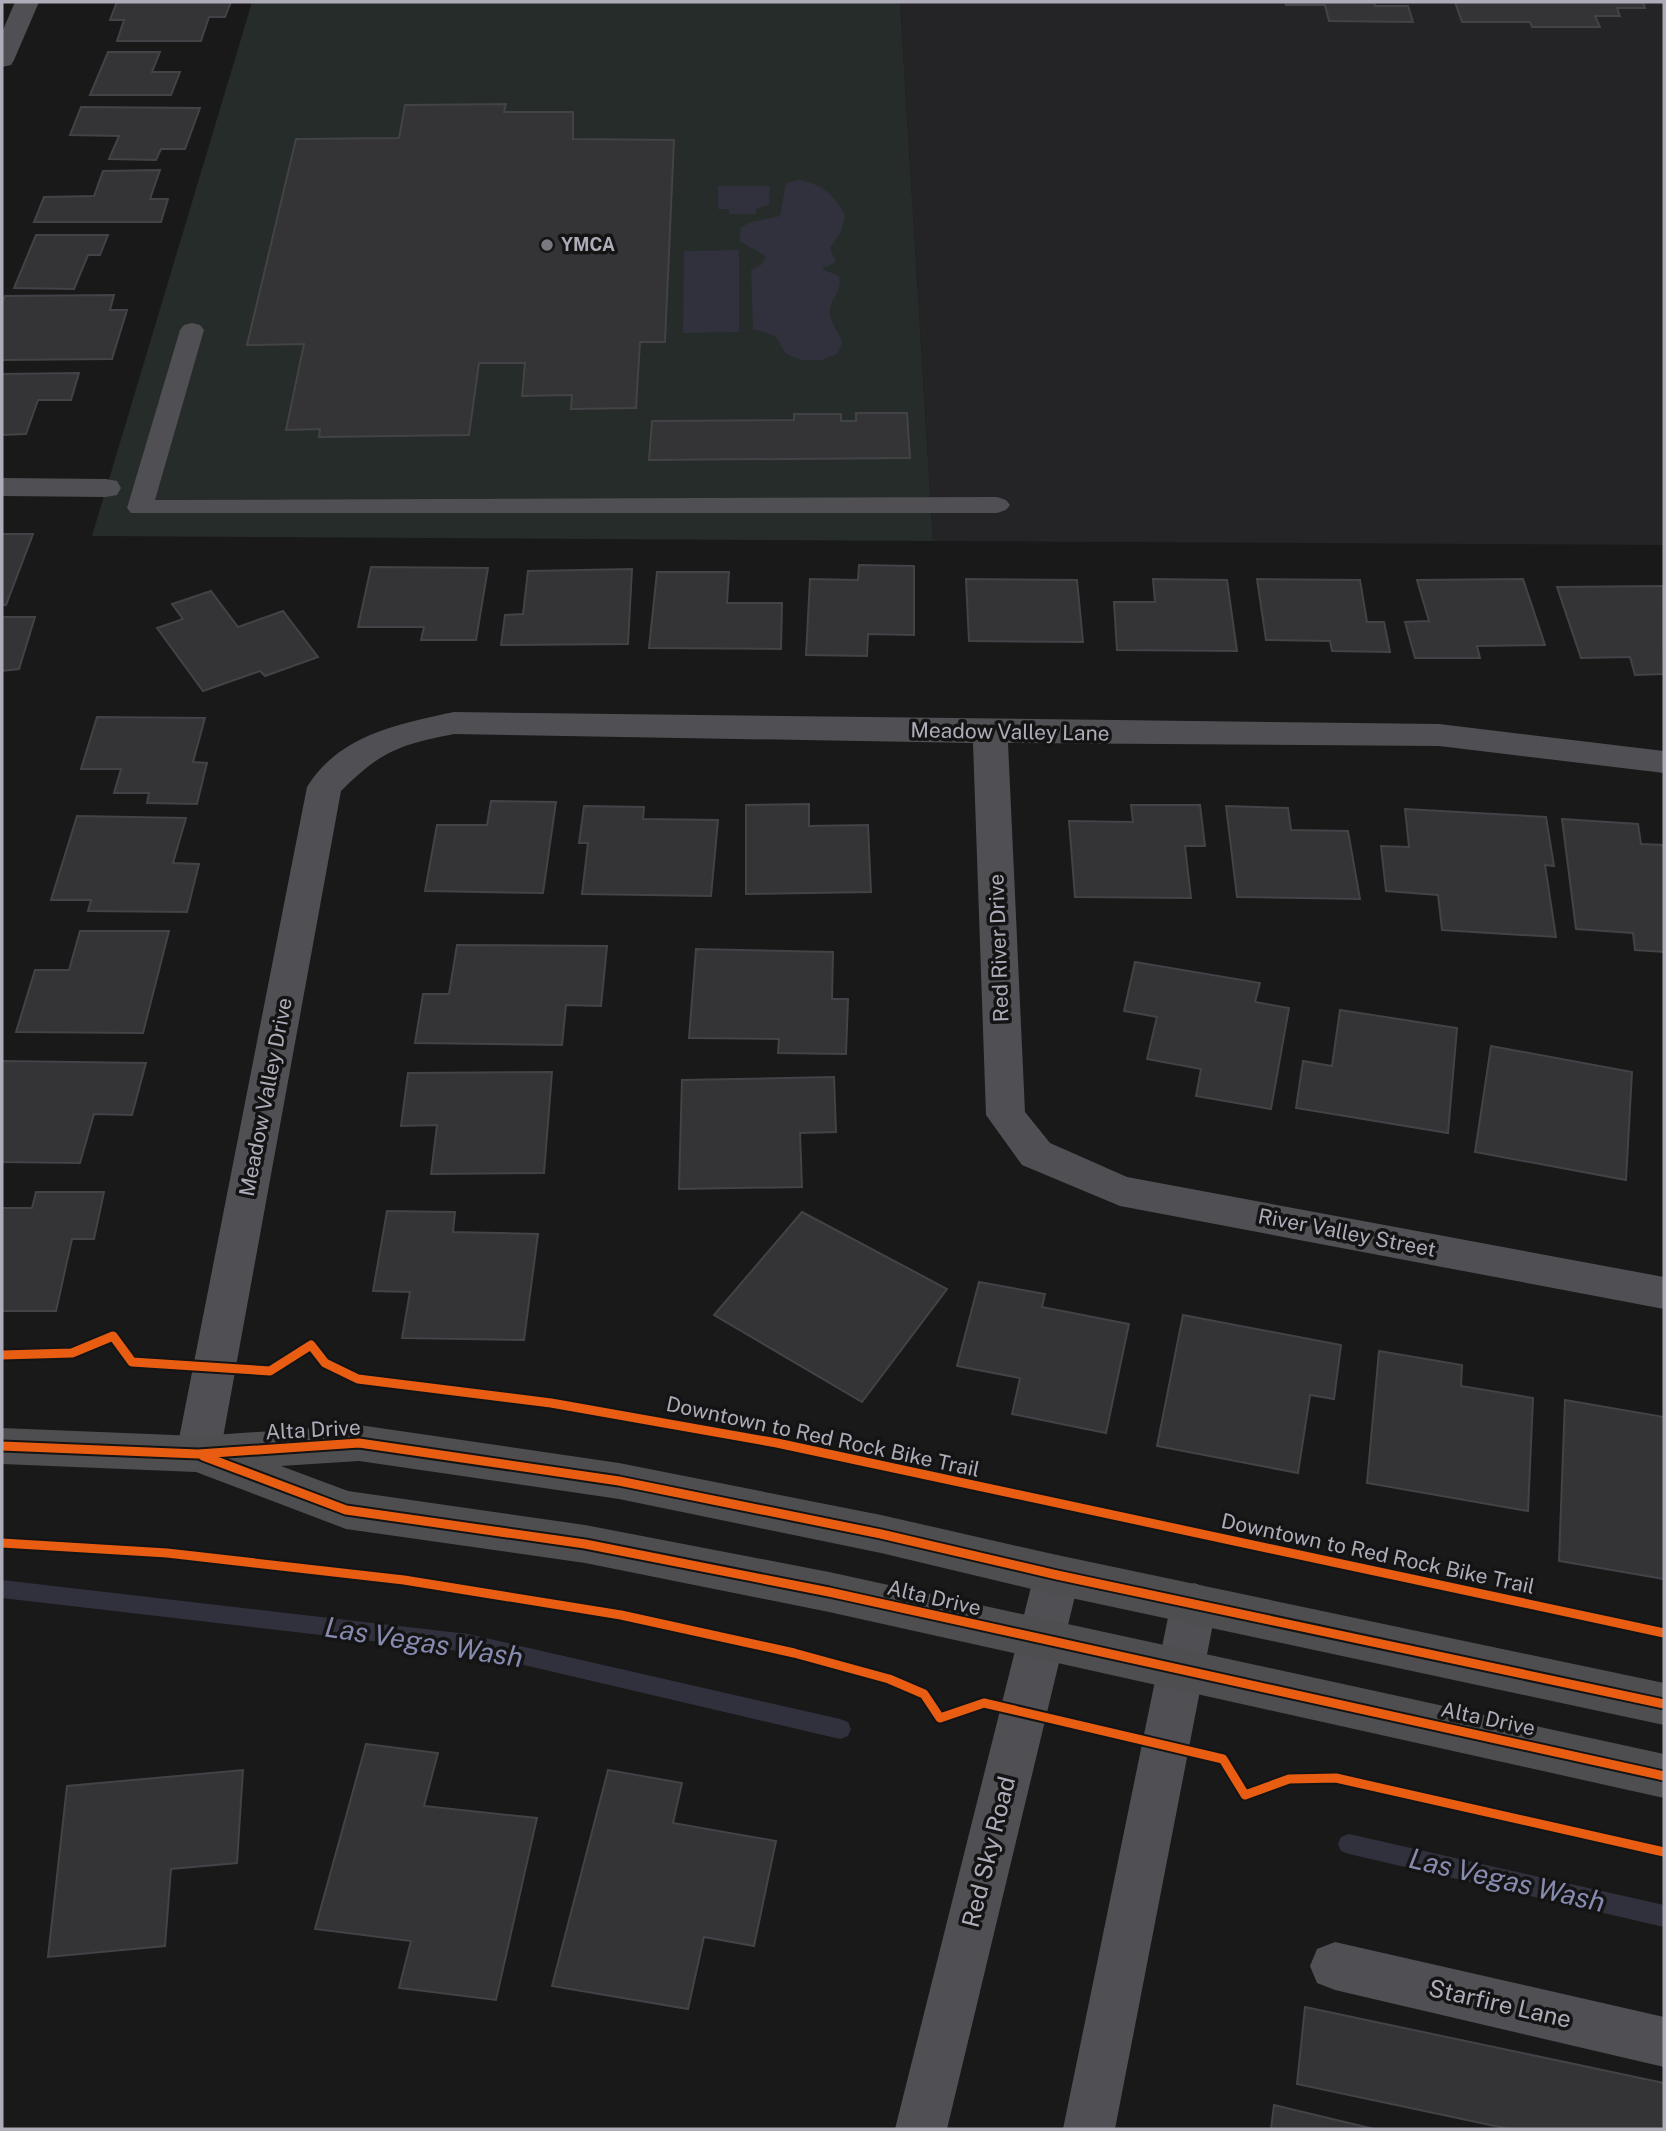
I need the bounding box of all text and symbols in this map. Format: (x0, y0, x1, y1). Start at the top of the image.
place label: YMCA (561, 234, 615, 255)
marker: YMCA (539, 237, 555, 253)
street label: Meadow Valley Lane (910, 717, 1110, 746)
street label: Red River Drive (983, 873, 1014, 1023)
street label: Meadow Valley Drive (234, 995, 297, 1198)
street label: River Valley Street (1256, 1203, 1438, 1262)
street label: Downtown to Red Rock Bike Trail (664, 1391, 982, 1482)
street label: Alta Drive (265, 1415, 361, 1444)
street label: Downtown to Red Rock Bike Trail (1219, 1508, 1537, 1599)
street label: Alta Drive (885, 1575, 983, 1620)
water label: Las Vegas Wash (323, 1610, 526, 1673)
street label: Alta Drive (1439, 1696, 1537, 1741)
street label: Red Sky Road (956, 1773, 1020, 1930)
water label: Las Vegas Wash (1406, 1841, 1608, 1918)
street label: Starfire Lane (1426, 1973, 1574, 2033)

